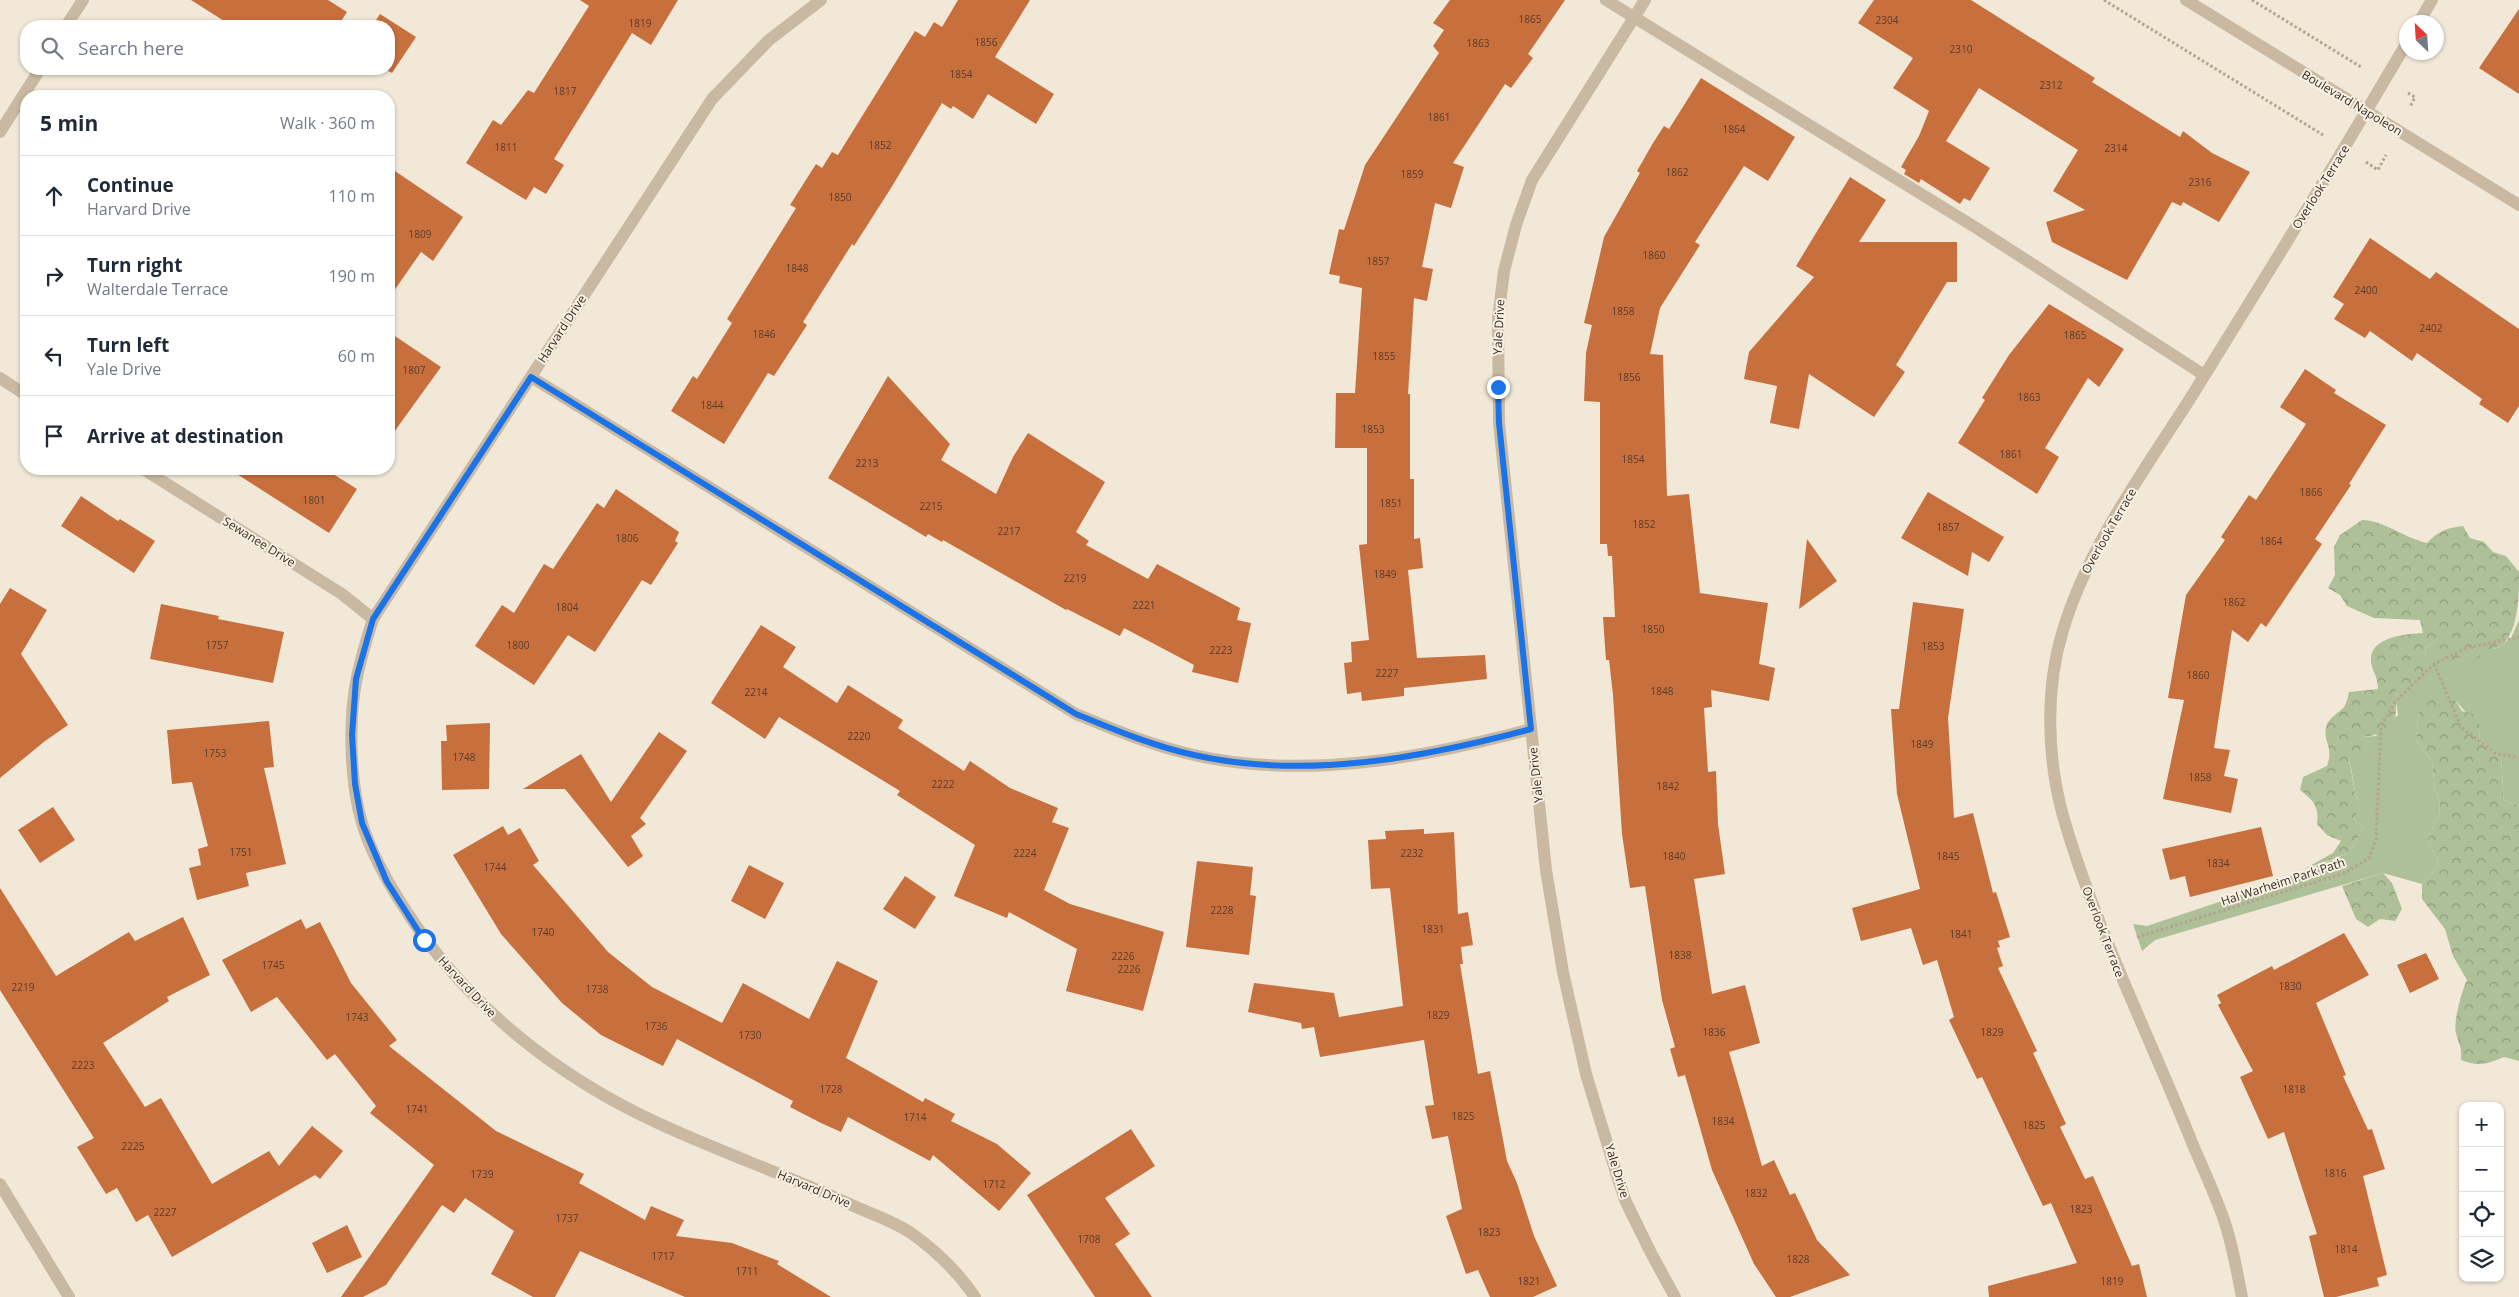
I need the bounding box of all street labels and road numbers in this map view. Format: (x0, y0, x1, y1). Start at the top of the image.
street label: Boulevard Napoleon (2299, 66, 2406, 139)
street label: Overlook Terrace (2288, 141, 2353, 232)
street label: Harvard Drive (533, 291, 590, 366)
street label: Yale Drive (1489, 298, 1508, 355)
street label: Overlook Terrace (2077, 485, 2140, 577)
street label: Sewanee Drive (220, 512, 299, 571)
street label: Yale Drive (1524, 746, 1547, 804)
street label: Hal Warheim Park Path (2219, 853, 2347, 910)
street label: Overlook Terrace (2078, 884, 2129, 980)
street label: Harvard Drive (435, 952, 500, 1021)
street label: Yale Drive (1601, 1142, 1634, 1200)
street label: Harvard Drive (775, 1166, 854, 1212)

